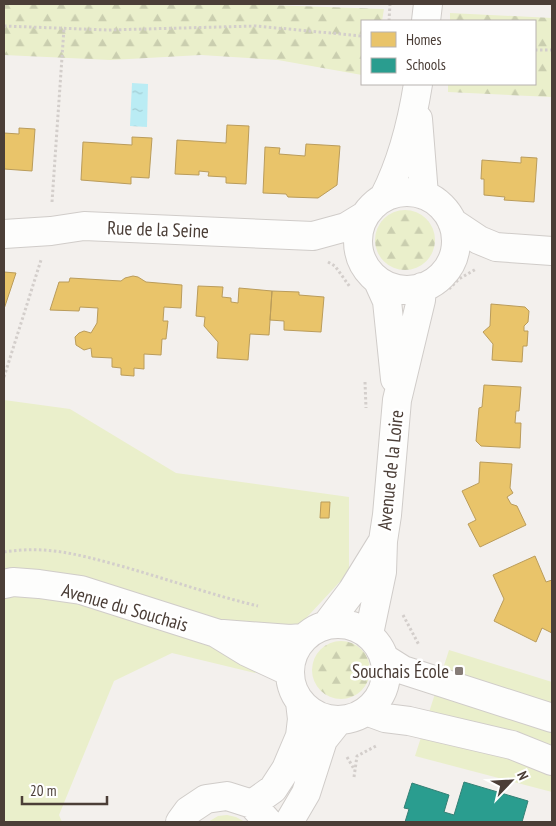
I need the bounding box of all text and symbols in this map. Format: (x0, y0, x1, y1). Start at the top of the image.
legend (361, 20, 536, 85)
text: Homes (406, 30, 442, 49)
text: Schools (406, 55, 446, 74)
street label: Rue de la Seine (107, 215, 209, 243)
street label: Avenue de la Loire (372, 409, 408, 531)
street label: Avenue du Souchais (59, 577, 191, 637)
place label: Souchais École (352, 659, 449, 683)
marker: Souchais École (453, 665, 465, 677)
north arrow (486, 756, 536, 806)
text: N (513, 768, 533, 783)
scale bar (22, 774, 108, 806)
text: 20 m (30, 781, 56, 800)

